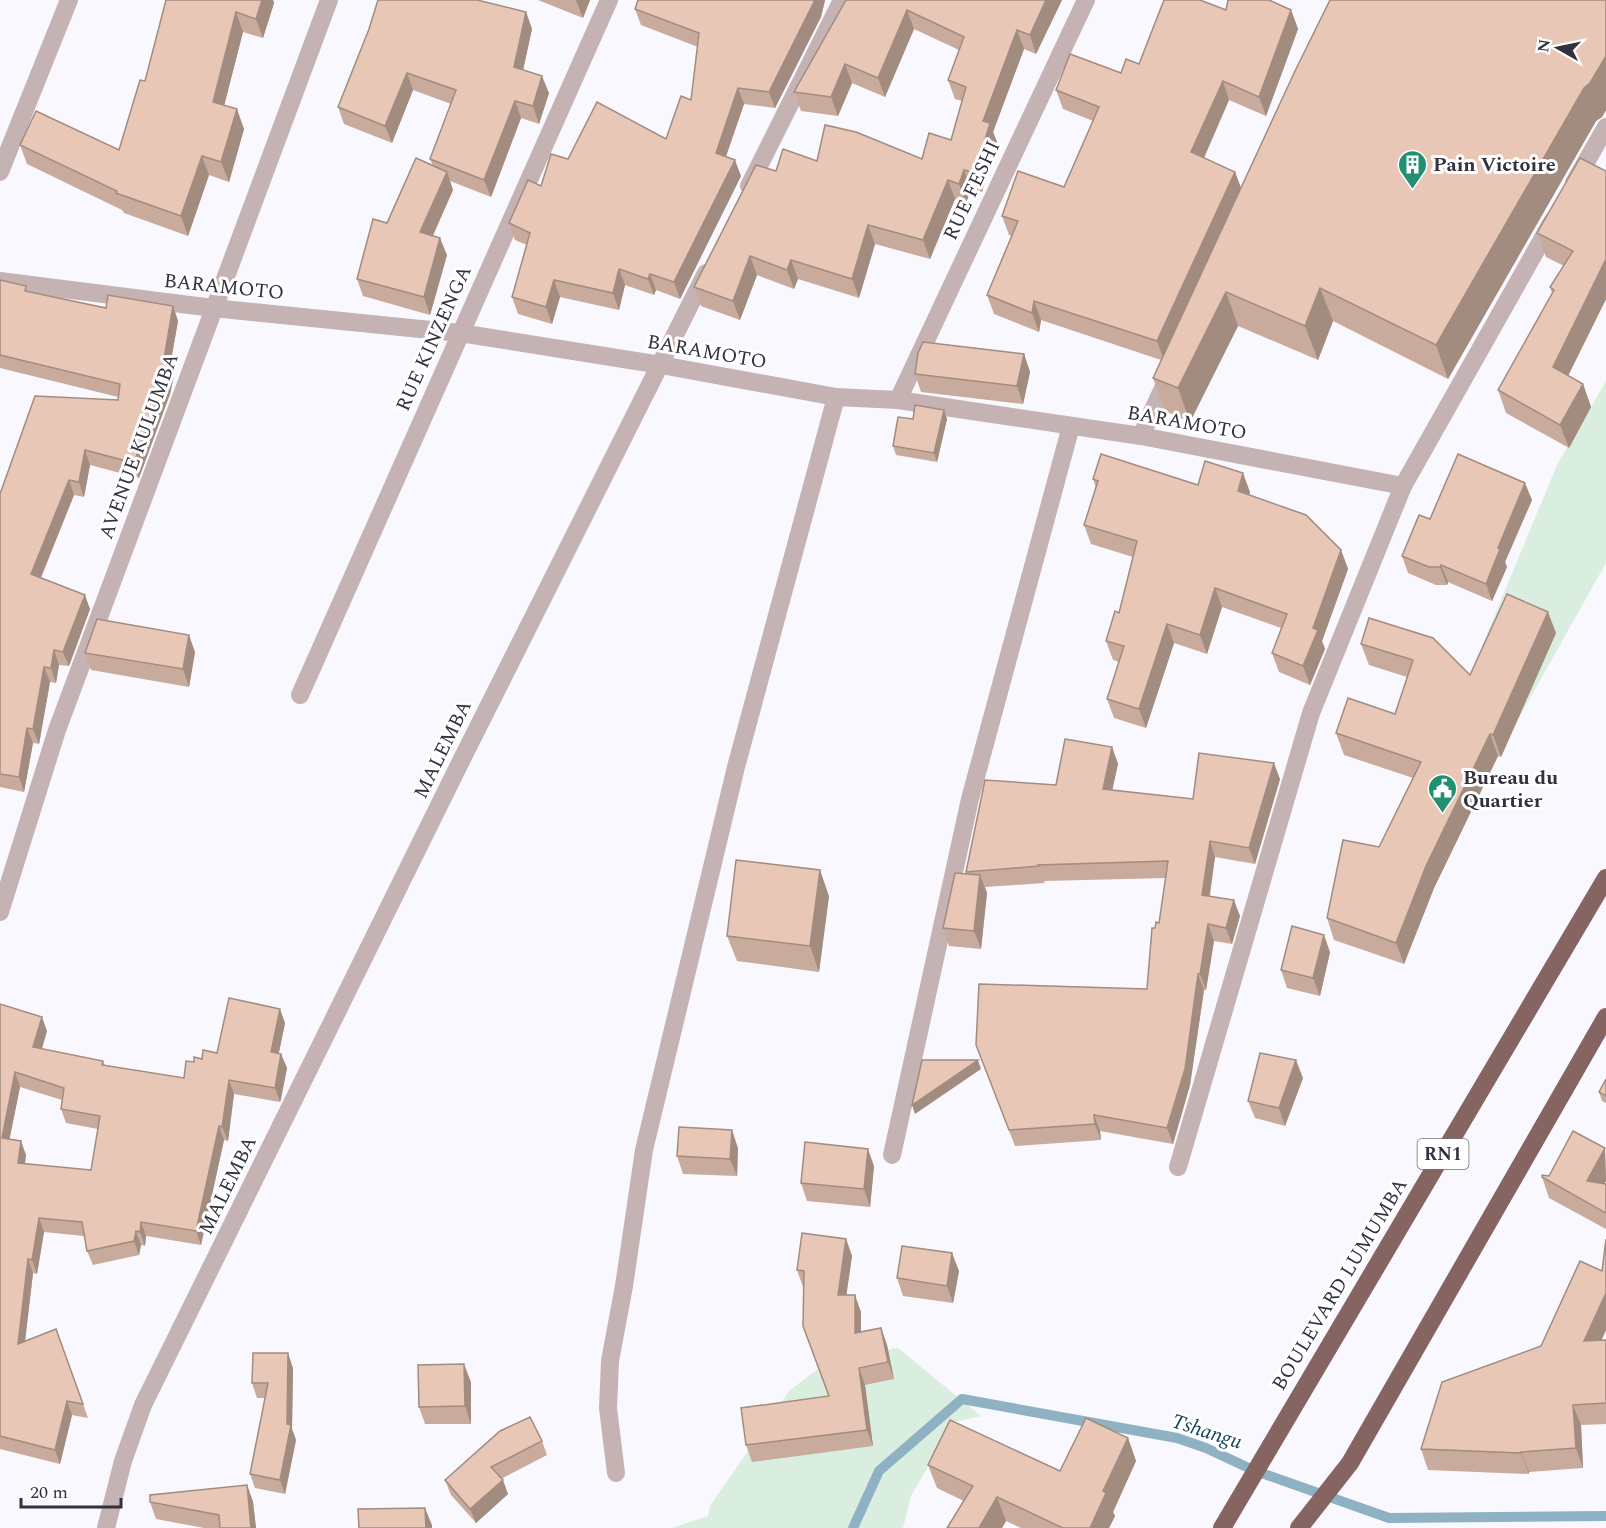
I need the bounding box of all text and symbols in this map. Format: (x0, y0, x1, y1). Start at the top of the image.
north arrow (1528, 18, 1588, 78)
text: N (1531, 37, 1557, 54)
street label: RUE FESHI (936, 136, 1008, 245)
building icon: Pain Victoire (1396, 148, 1428, 190)
place label: Pain Victoire (1433, 150, 1556, 180)
street label: RUE KINZENGA (388, 261, 480, 416)
street label: BARAMOTO (162, 266, 286, 308)
street label: BARAMOTO (645, 327, 769, 377)
street label: AVENUE KULUMBA (91, 349, 187, 544)
street label: BARAMOTO (1125, 398, 1249, 448)
street label: MALEMBA (406, 695, 480, 804)
place label: Bureau du Quartier (1463, 763, 1558, 816)
public building icon: Bureau du Quartier (1426, 772, 1458, 814)
street label: MALEMBA (191, 1131, 265, 1240)
road number: RN1 (1418, 1139, 1468, 1169)
street label: BOULEVARD LUMUMBA (1264, 1173, 1415, 1396)
water label: Tshangu (1167, 1406, 1246, 1458)
scale bar (21, 1471, 122, 1509)
text: 20 m (30, 1479, 68, 1506)

